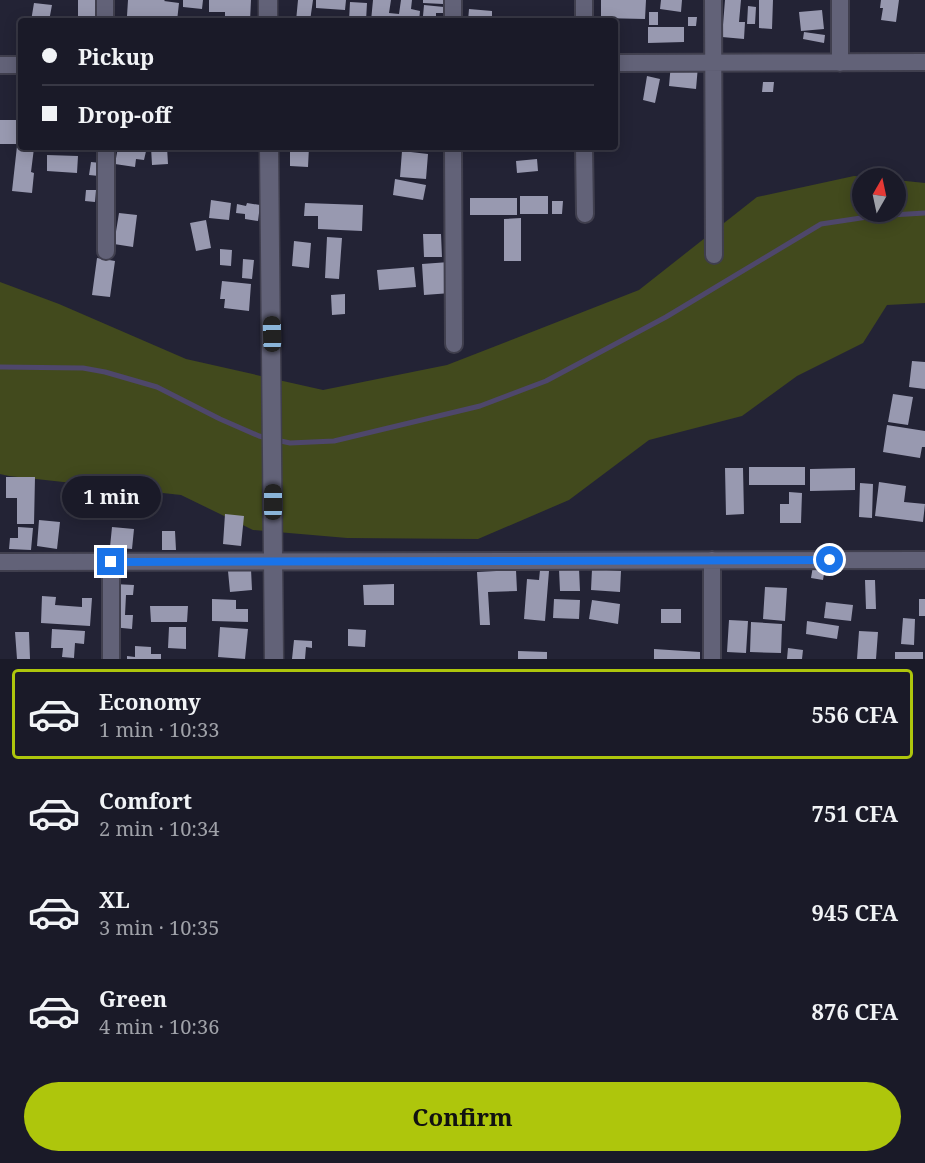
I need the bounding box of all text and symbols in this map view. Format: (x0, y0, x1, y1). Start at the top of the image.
text: Pickup (78, 41, 154, 71)
text: Drop-off (78, 99, 171, 129)
north arrow (852, 168, 906, 222)
map controls (852, 168, 906, 222)
car (263, 316, 281, 352)
callout: 1 min (62, 475, 160, 517)
text: 1 min (83, 483, 140, 510)
car (264, 484, 282, 520)
route start (816, 546, 843, 573)
route end (97, 548, 124, 575)
text: Economy (99, 686, 201, 716)
icon: car (27, 687, 81, 741)
text: 556 CFA (812, 699, 898, 729)
text: 1 min · 10:33 (99, 716, 219, 743)
text: Comfort (99, 785, 192, 815)
icon: car (27, 786, 81, 840)
text: 751 CFA (812, 798, 898, 828)
text: 2 min · 10:34 (99, 815, 219, 842)
text: XL (99, 884, 130, 914)
icon: car (27, 885, 81, 939)
text: 945 CFA (812, 897, 898, 927)
text: 3 min · 10:35 (99, 914, 219, 941)
text: Green (99, 983, 167, 1013)
icon: car (27, 984, 81, 1038)
text: 876 CFA (812, 996, 898, 1026)
text: 4 min · 10:36 (99, 1013, 219, 1040)
button: Confirm (24, 1082, 901, 1151)

